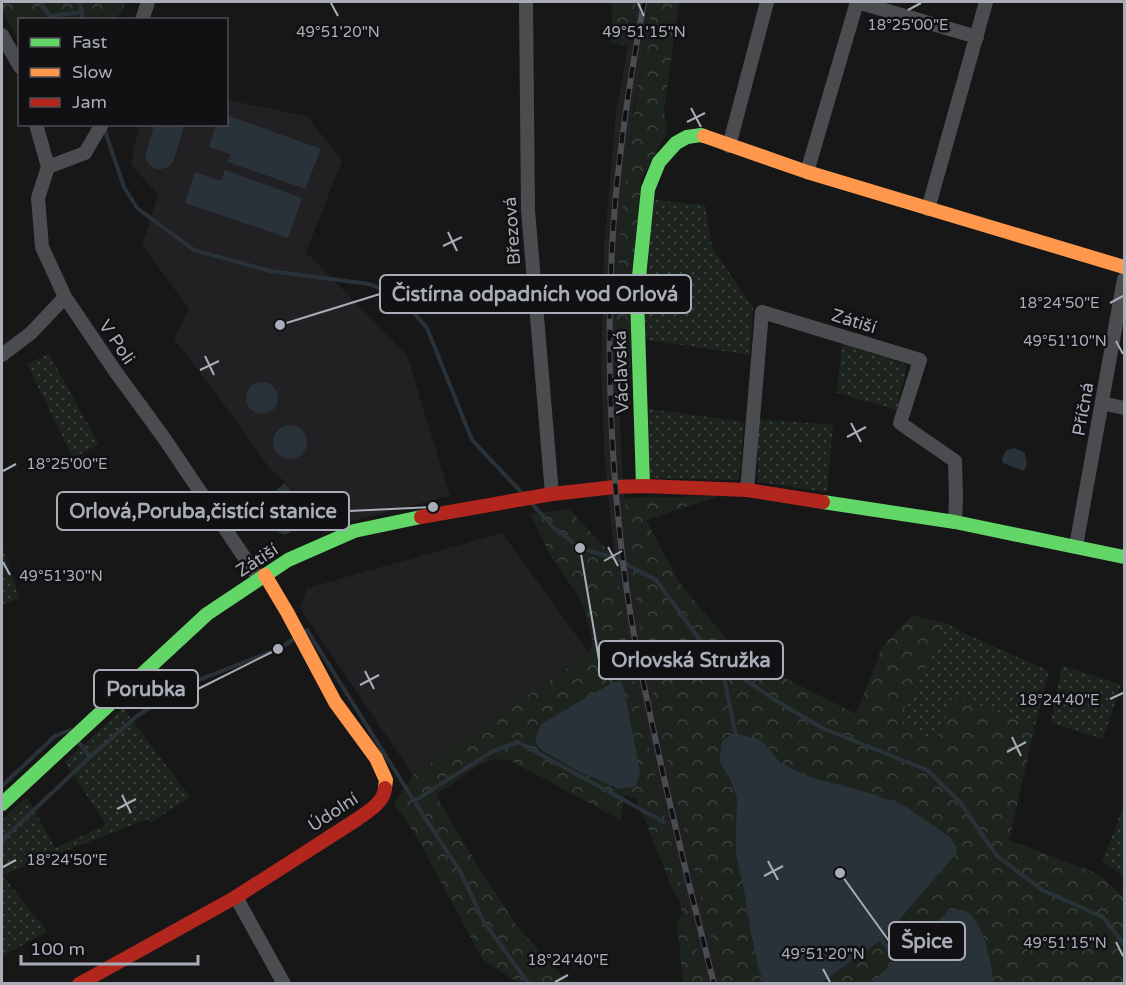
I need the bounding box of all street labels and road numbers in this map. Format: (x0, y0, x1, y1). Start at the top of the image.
street label: Březová (499, 196, 525, 266)
street label: Zátiší (829, 304, 880, 338)
street label: V Poli (94, 316, 140, 368)
street label: Václavská (609, 330, 633, 414)
street label: Příčná (1067, 381, 1099, 437)
street label: Zátiší (232, 538, 283, 582)
street label: Údolní (304, 787, 363, 836)

